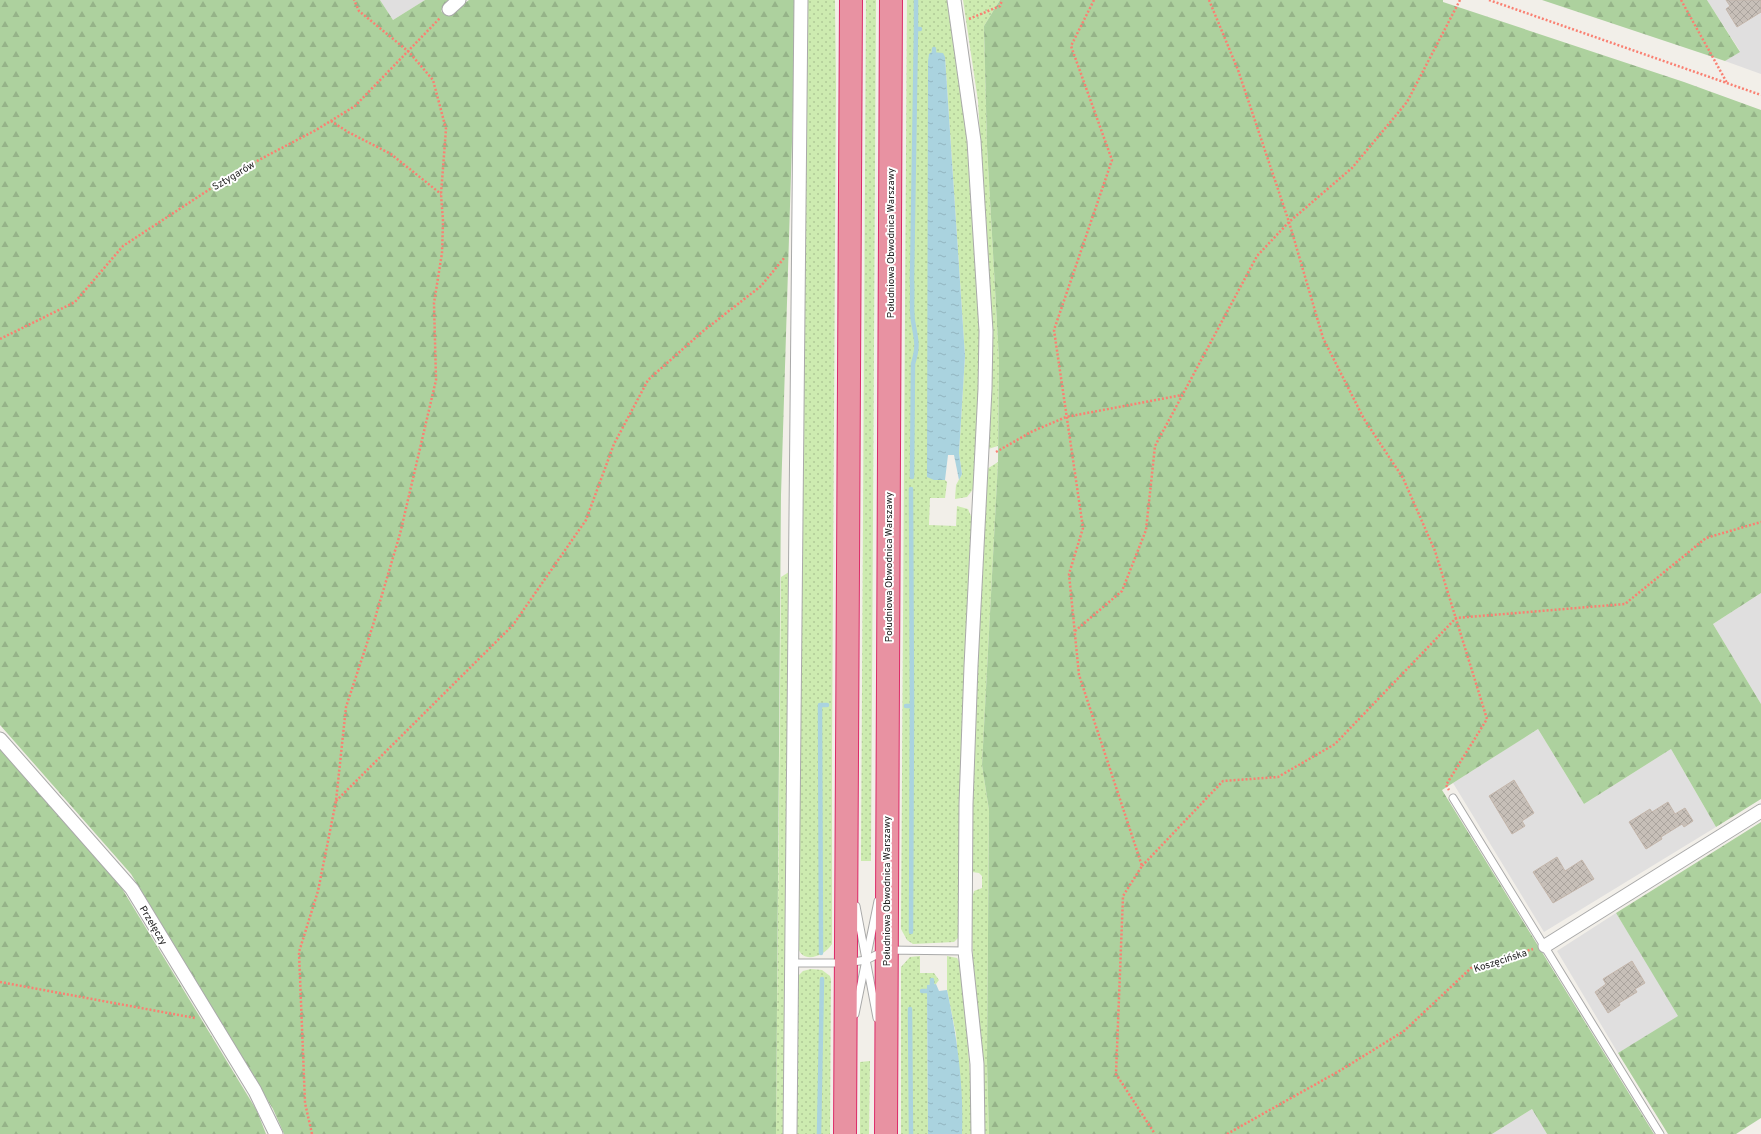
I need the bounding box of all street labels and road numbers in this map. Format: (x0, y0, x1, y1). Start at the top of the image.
street label: Sztygarów (210, 159, 257, 194)
street label: Południowa Obwodnica Warszawy (885, 168, 898, 318)
street label: Południowa Obwodnica Warszawy (883, 492, 896, 642)
street label: Południowa Obwodnica Warszawy (881, 816, 894, 966)
street label: Przełęczy (136, 904, 170, 948)
street label: Koszęcińska (1472, 947, 1529, 976)

